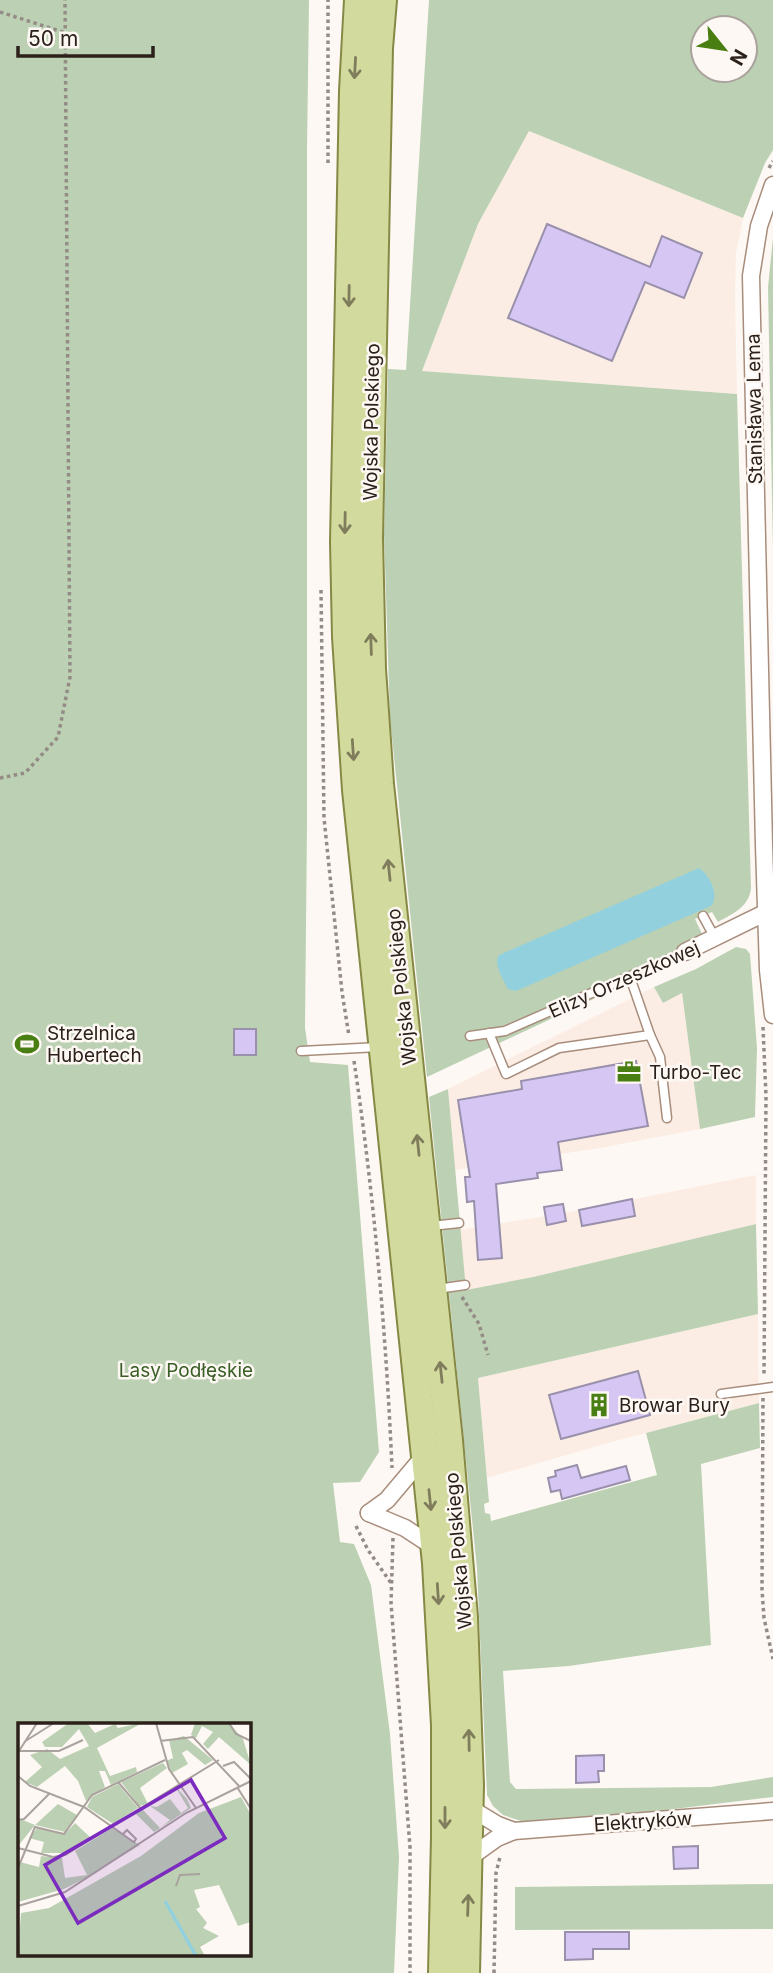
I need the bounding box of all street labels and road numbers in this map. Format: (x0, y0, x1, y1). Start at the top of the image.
street label: Stanisława Lema (742, 333, 767, 485)
street label: Wojska Polskiego (359, 343, 384, 501)
street label: Wojska Polskiego (382, 907, 421, 1066)
street label: Elizy Orzeszkowej (545, 936, 703, 1023)
street label: Wojska Polskiego (440, 1472, 477, 1630)
street label: Elektryków (593, 1807, 693, 1836)

